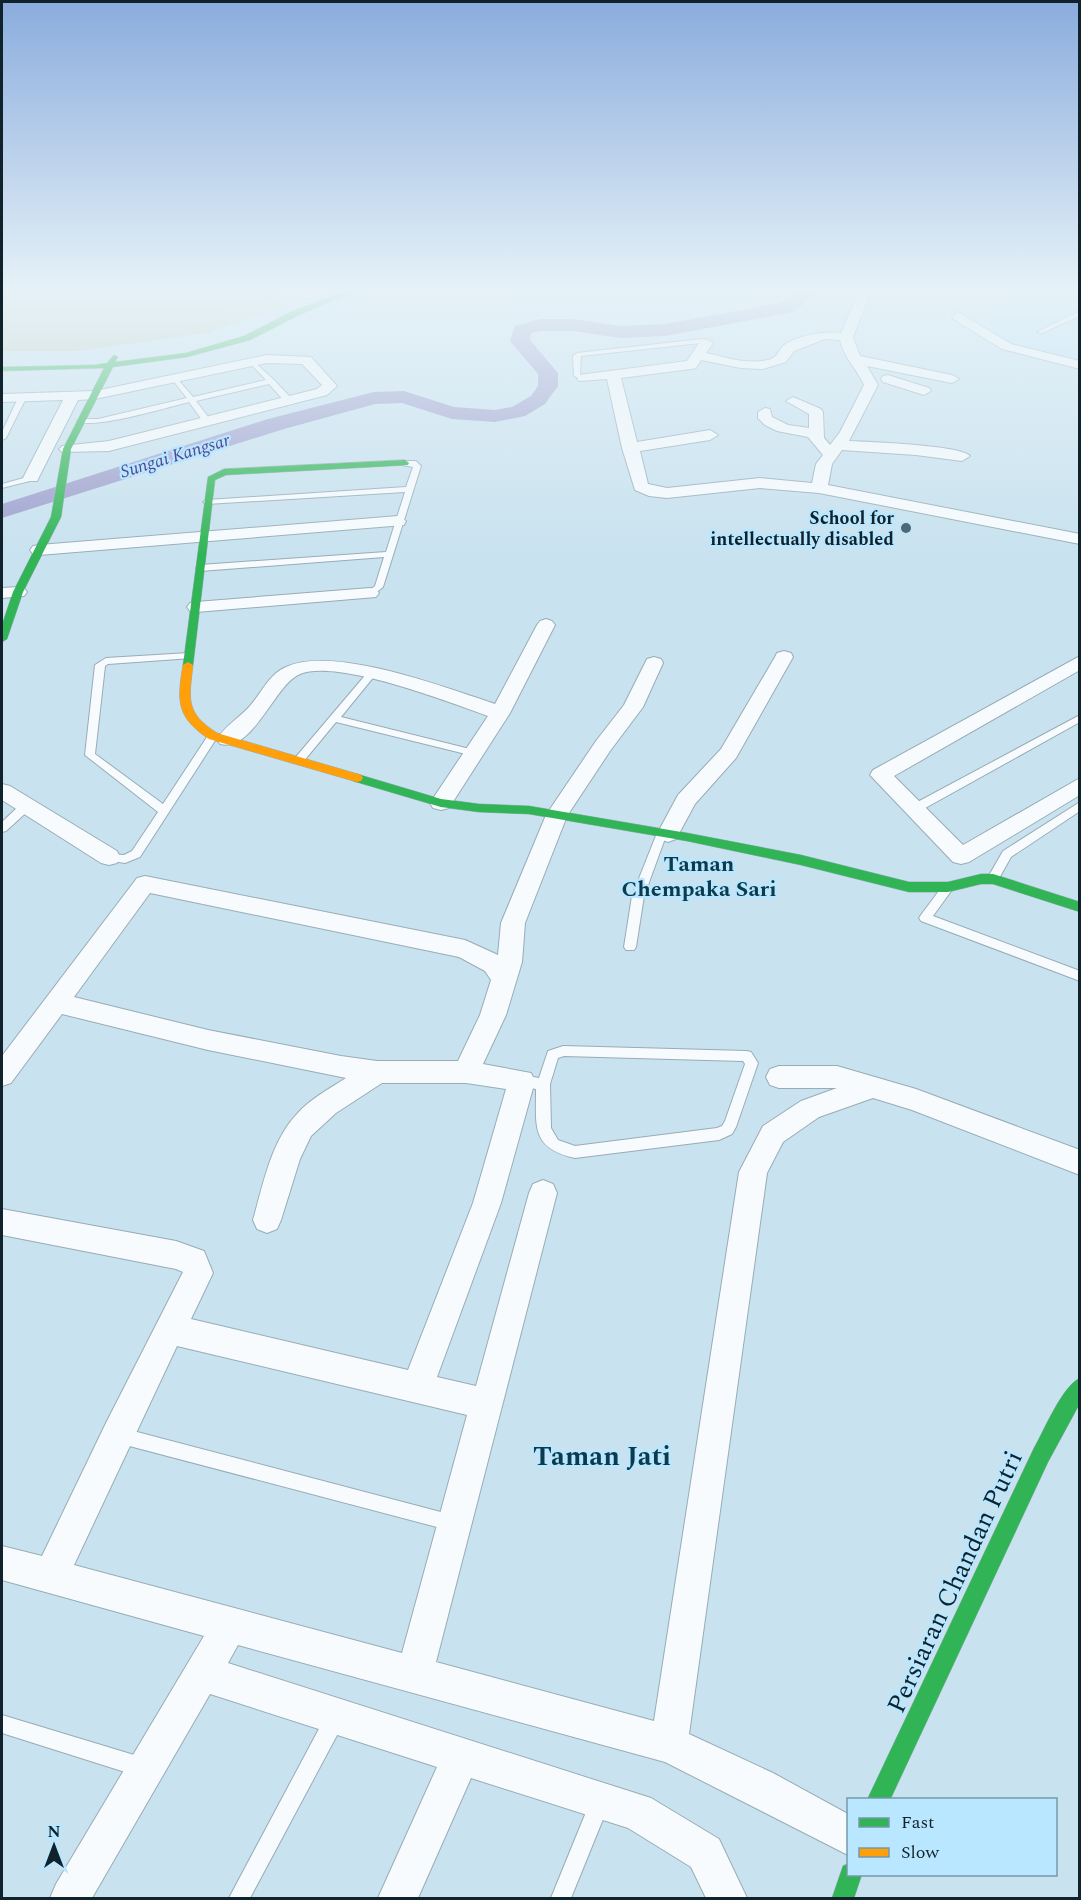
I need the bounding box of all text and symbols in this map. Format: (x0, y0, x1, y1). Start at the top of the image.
water label: Sungai Kangsar (117, 426, 234, 485)
place label: School for intellectually disabled (710, 505, 895, 553)
marker: School for intellectually disabled (899, 521, 913, 535)
district label: Taman Chempaka Sari (622, 848, 777, 906)
district label: Taman Jati (533, 1436, 671, 1478)
street label: Persiaran Chandan Putri (877, 1444, 1033, 1720)
legend (847, 1798, 1057, 1876)
text: Fast (901, 1809, 934, 1836)
north arrow (24, 1816, 84, 1876)
text: N (47, 1820, 61, 1844)
text: Slow (901, 1839, 940, 1866)

